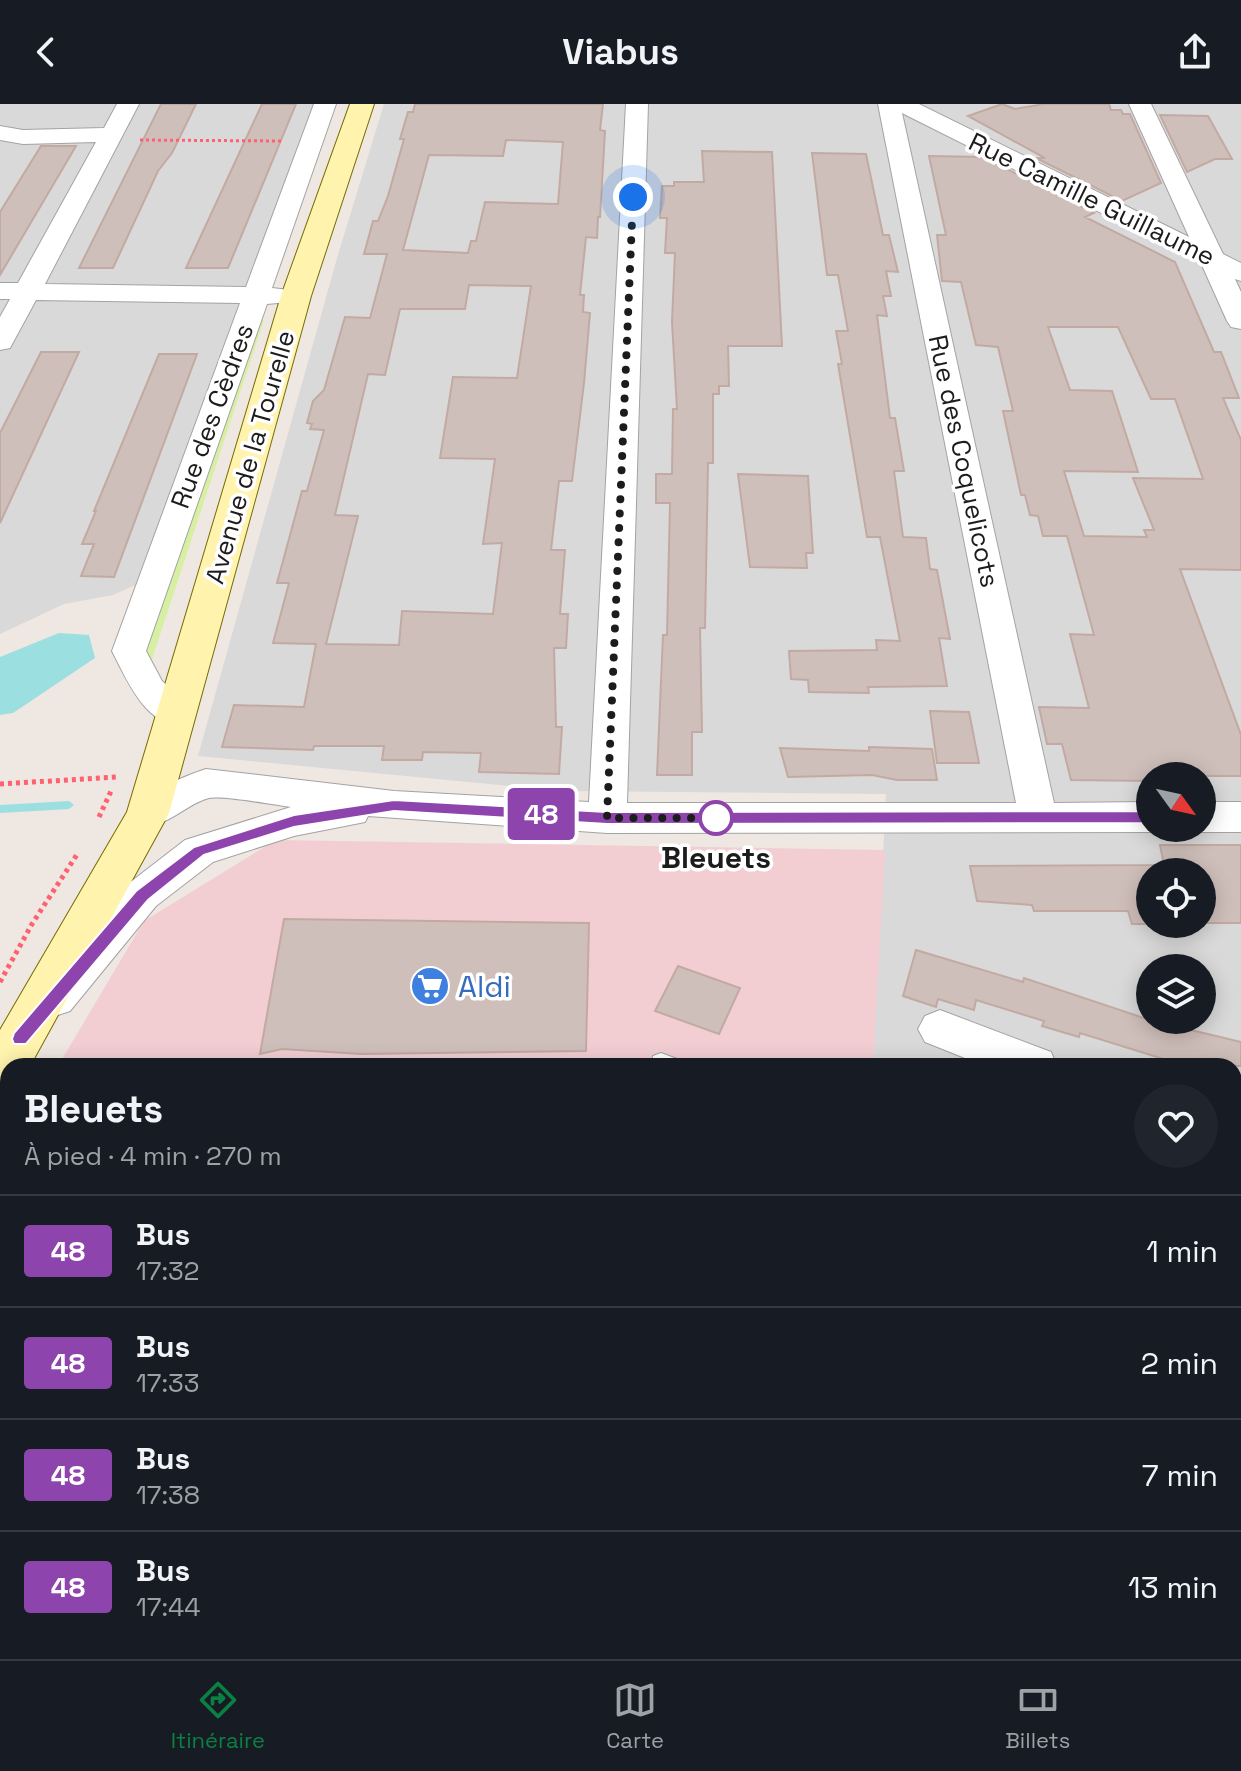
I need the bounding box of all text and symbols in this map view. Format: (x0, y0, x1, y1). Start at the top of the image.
text: Viabus (562, 29, 679, 75)
icon: back (24, 30, 68, 74)
icon: share (1173, 30, 1217, 74)
street label: Rue Camille Guillaume (963, 125, 1221, 273)
your location (613, 177, 653, 217)
street label: Rue des Cèdres (163, 319, 261, 513)
street label: Avenue de la Tourelle (198, 326, 302, 588)
street label: Rue des Coquelicots (921, 332, 1007, 590)
north arrow (1136, 762, 1216, 842)
map controls (1136, 762, 1216, 1034)
line badge: 48 (505, 788, 577, 840)
text: 48 (524, 796, 558, 832)
marker: Bleuets (699, 801, 733, 835)
place label: Bleuets (661, 838, 771, 877)
button: locate (1136, 858, 1216, 938)
button: layers (1136, 954, 1216, 1034)
supermarket icon: Aldi (409, 965, 451, 1007)
place label: Aldi (458, 967, 511, 1006)
button: heart (1134, 1084, 1218, 1168)
text: Bleuets (24, 1085, 163, 1133)
text: À pied · 4 min · 270 m (24, 1139, 282, 1173)
text: Bus (136, 1215, 190, 1254)
text: 1 min (1146, 1232, 1218, 1271)
text: 48 (51, 1233, 85, 1269)
text: 17:32 (136, 1254, 200, 1288)
text: Bus (136, 1327, 190, 1366)
text: 2 min (1141, 1344, 1218, 1383)
text: 48 (51, 1345, 85, 1381)
text: 17:33 (136, 1366, 200, 1400)
text: Bus (136, 1439, 190, 1478)
text: 7 min (1142, 1456, 1218, 1495)
text: 48 (51, 1457, 85, 1493)
text: 17:38 (136, 1478, 200, 1512)
text: Bus (136, 1551, 190, 1590)
text: 13 min (1128, 1568, 1218, 1607)
text: 48 (51, 1569, 85, 1605)
text: 17:44 (136, 1590, 201, 1624)
tab: Itinéraire (171, 1678, 265, 1754)
tab: Carte (606, 1678, 664, 1754)
tab: Billets (1005, 1678, 1070, 1754)

